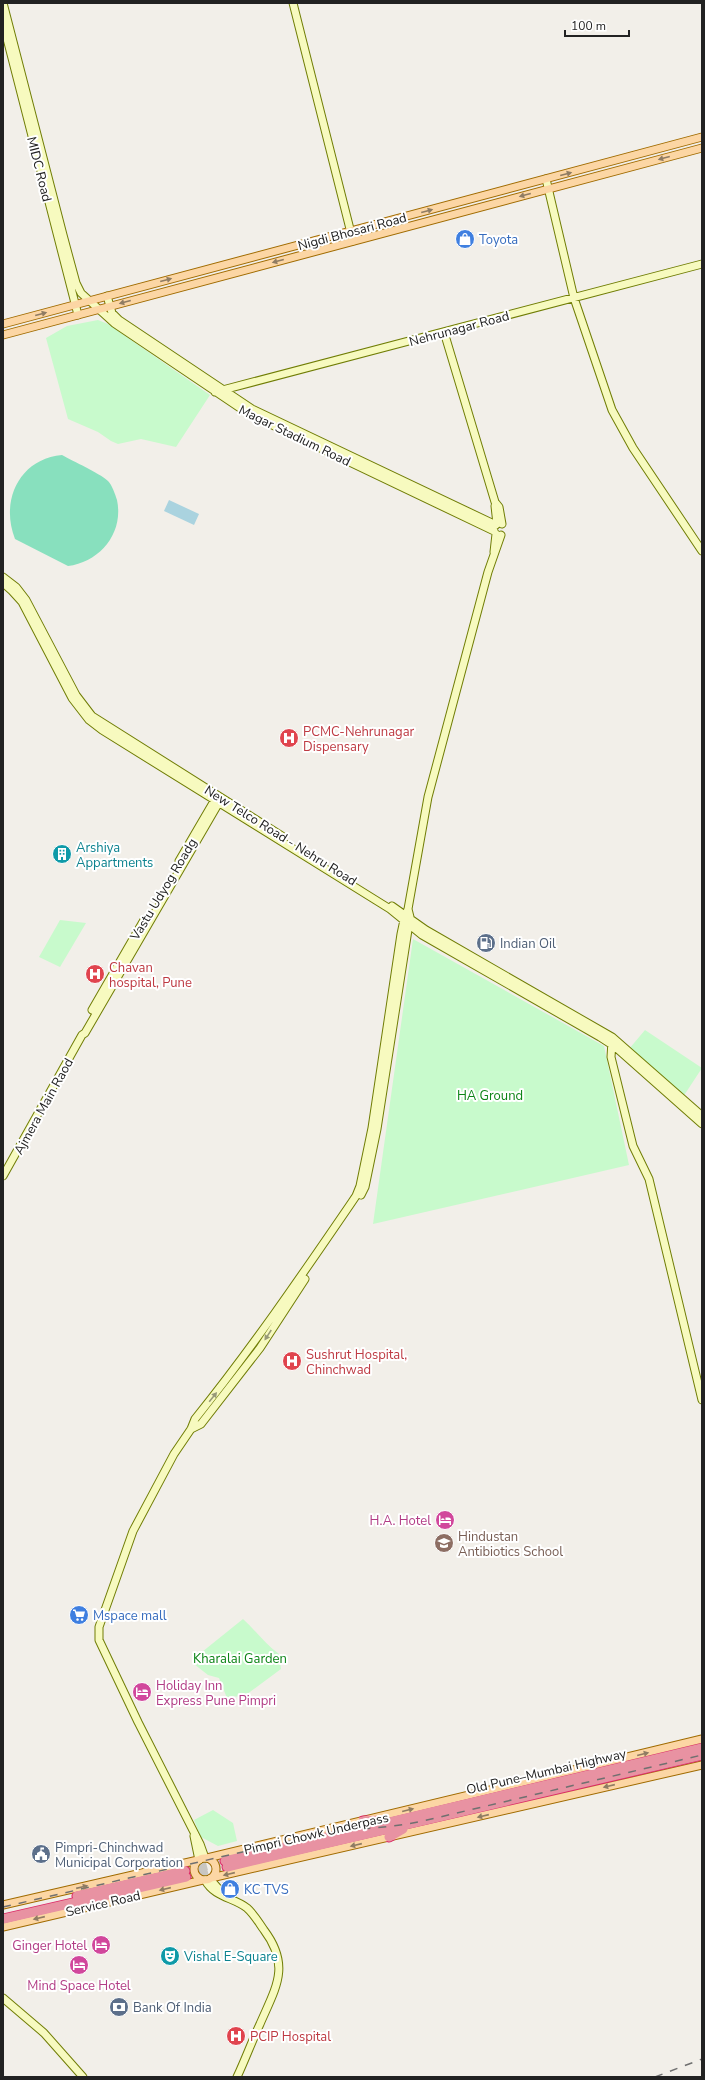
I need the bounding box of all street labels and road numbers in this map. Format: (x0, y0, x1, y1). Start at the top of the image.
street label: MIDC Road (22, 135, 56, 204)
street label: Nigdi Bhosari Road (296, 209, 409, 255)
street label: Nehrunagar Road (407, 307, 511, 351)
street label: Magar Stadium Road (236, 401, 354, 471)
street label: New Telco Road - Nehru Road (201, 781, 360, 890)
street label: Vastu Udyog Roadg (126, 835, 201, 945)
street label: Ajmera Main Raod (10, 1055, 78, 1158)
street label: Old Pune–Mumbai Highway (464, 1745, 628, 1799)
street label: Pimpri Chowk Underpass (242, 1809, 390, 1859)
street label: Service Road (64, 1887, 142, 1921)

